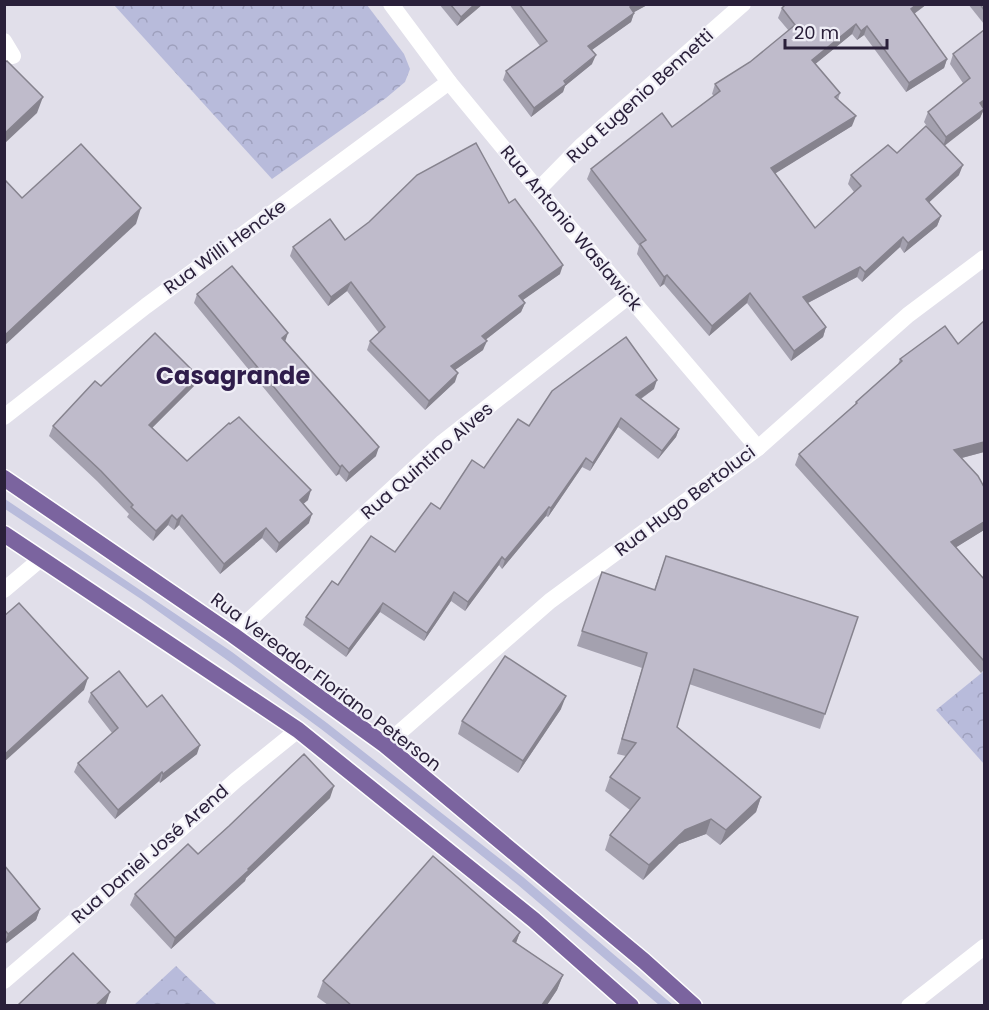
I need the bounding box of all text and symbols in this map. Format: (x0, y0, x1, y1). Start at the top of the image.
scale bar (785, 12, 887, 50)
text: 20 m (794, 20, 839, 45)
street label: Rua Eugenio Bennetti (561, 23, 719, 168)
street label: Rua Antonio Waslawick (495, 140, 648, 316)
street label: Rua Willi Hencke (158, 194, 291, 300)
district label: Casagrande (156, 359, 310, 392)
street label: Rua Quintino Alves (355, 396, 498, 525)
street label: Rua Hugo Bertoluci (609, 439, 760, 562)
street label: Rua Vereador Floriano Peterson (206, 587, 447, 777)
street label: Rua Daniel José Arend (66, 778, 234, 929)

